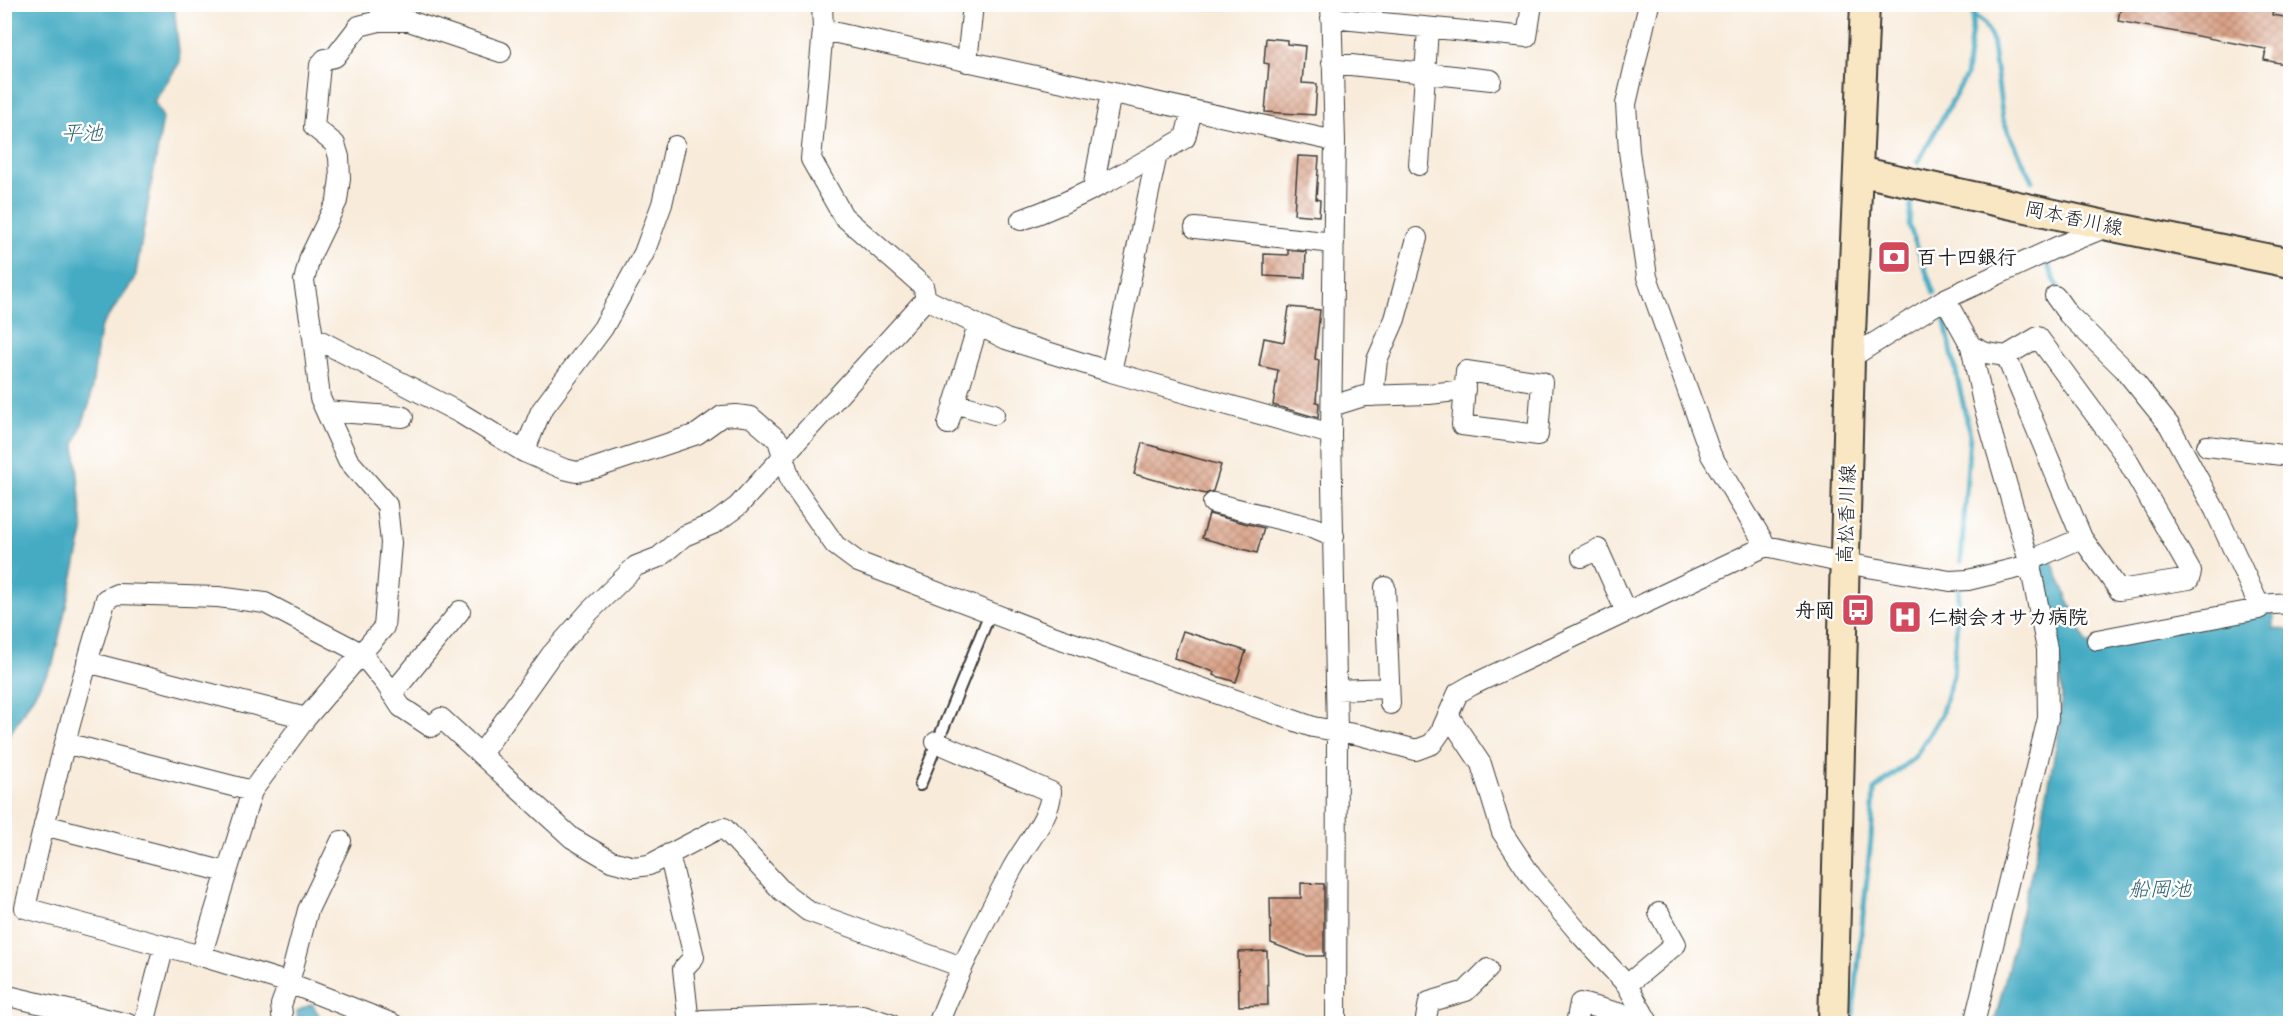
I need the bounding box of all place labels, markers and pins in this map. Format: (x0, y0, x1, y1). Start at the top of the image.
bank icon: 百十四銀行 (1876, 239, 1912, 275)
place label: 百十四銀行 (1917, 245, 2017, 270)
bus stop icon: 舟岡 (1840, 592, 1876, 628)
place label: 舟岡 (1795, 598, 1835, 623)
hospital icon: 仁樹会オサカ病院 (1887, 599, 1923, 635)
place label: 仁樹会オサカ病院 (1928, 605, 2088, 630)

